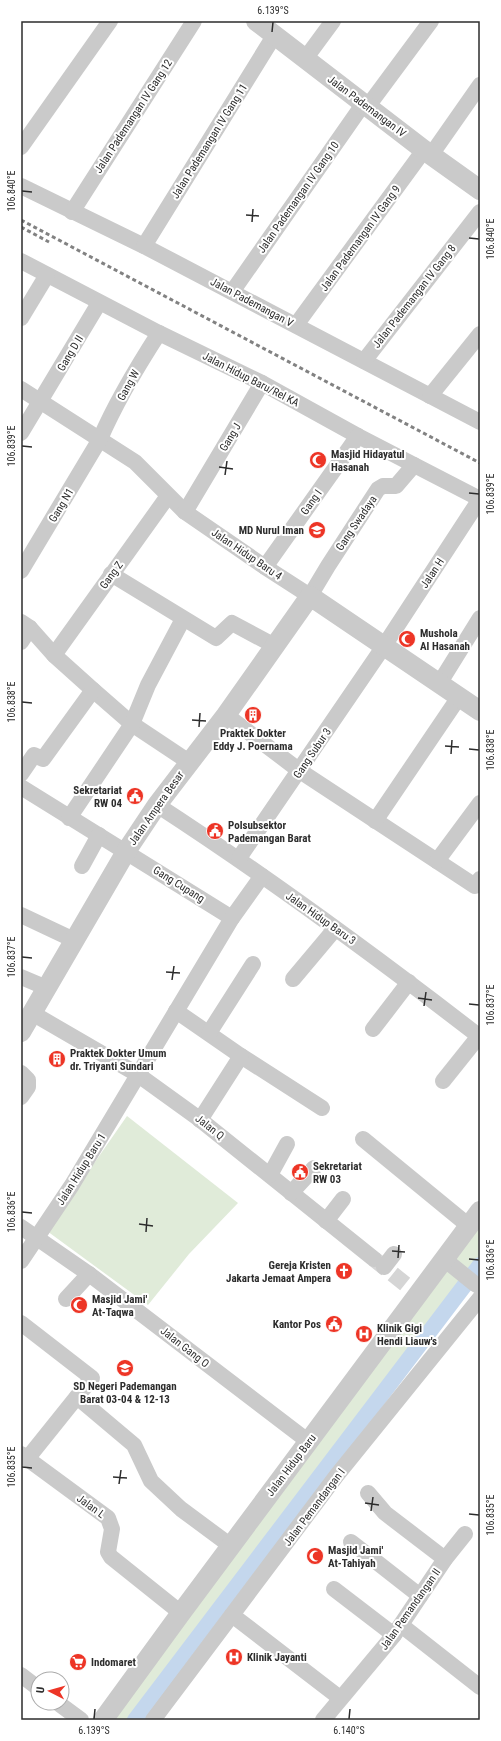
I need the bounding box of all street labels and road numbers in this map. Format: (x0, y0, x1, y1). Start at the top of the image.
street label: Jalan Pademangan IV Gang 12 (92, 57, 175, 176)
street label: Jalan Pademangan IV (325, 73, 408, 140)
street label: Jalan Pademangan IV Gang 11 (169, 81, 250, 201)
street label: Jalan Pademangan IV Gang 10 (255, 139, 342, 255)
street label: Jalan Pademangan IV Gang 9 (318, 183, 403, 294)
street label: Jalan Pademangan IV Gang 8 (370, 242, 459, 351)
street label: Jalan Pademangan V (208, 275, 295, 330)
street label: Gang D II (55, 333, 86, 373)
street label: Jalan Hidup Baru/Rel KA (200, 349, 302, 410)
street label: Gang W (115, 367, 143, 403)
street label: Gang J (217, 421, 244, 454)
street label: Gang N1 (46, 486, 77, 525)
street label: Gang I (298, 487, 325, 517)
street label: Gang Swadaya (333, 493, 380, 553)
street label: Jalan Hidup Baru 4 (209, 526, 285, 583)
street label: Jalan H (418, 556, 447, 591)
street label: Gang Z (97, 559, 126, 592)
street label: Gang Subur 3 (291, 726, 334, 781)
street label: Jalan Ampera Besar (126, 768, 187, 848)
street label: Gang Cupang (151, 864, 207, 905)
street label: Jalan Hidup Baru 3 (283, 890, 358, 947)
street label: Jalan Q (193, 1112, 227, 1143)
street label: Jalan Hidup Baru 1 (54, 1131, 109, 1208)
street label: Jalan Gang O (158, 1324, 212, 1370)
street label: Jalan Hidup Baru (264, 1432, 319, 1499)
street label: Jalan Pemandangan I (281, 1466, 348, 1549)
street label: Jalan L (74, 1492, 107, 1521)
street label: Jalan Pemandangan II (377, 1566, 443, 1653)

